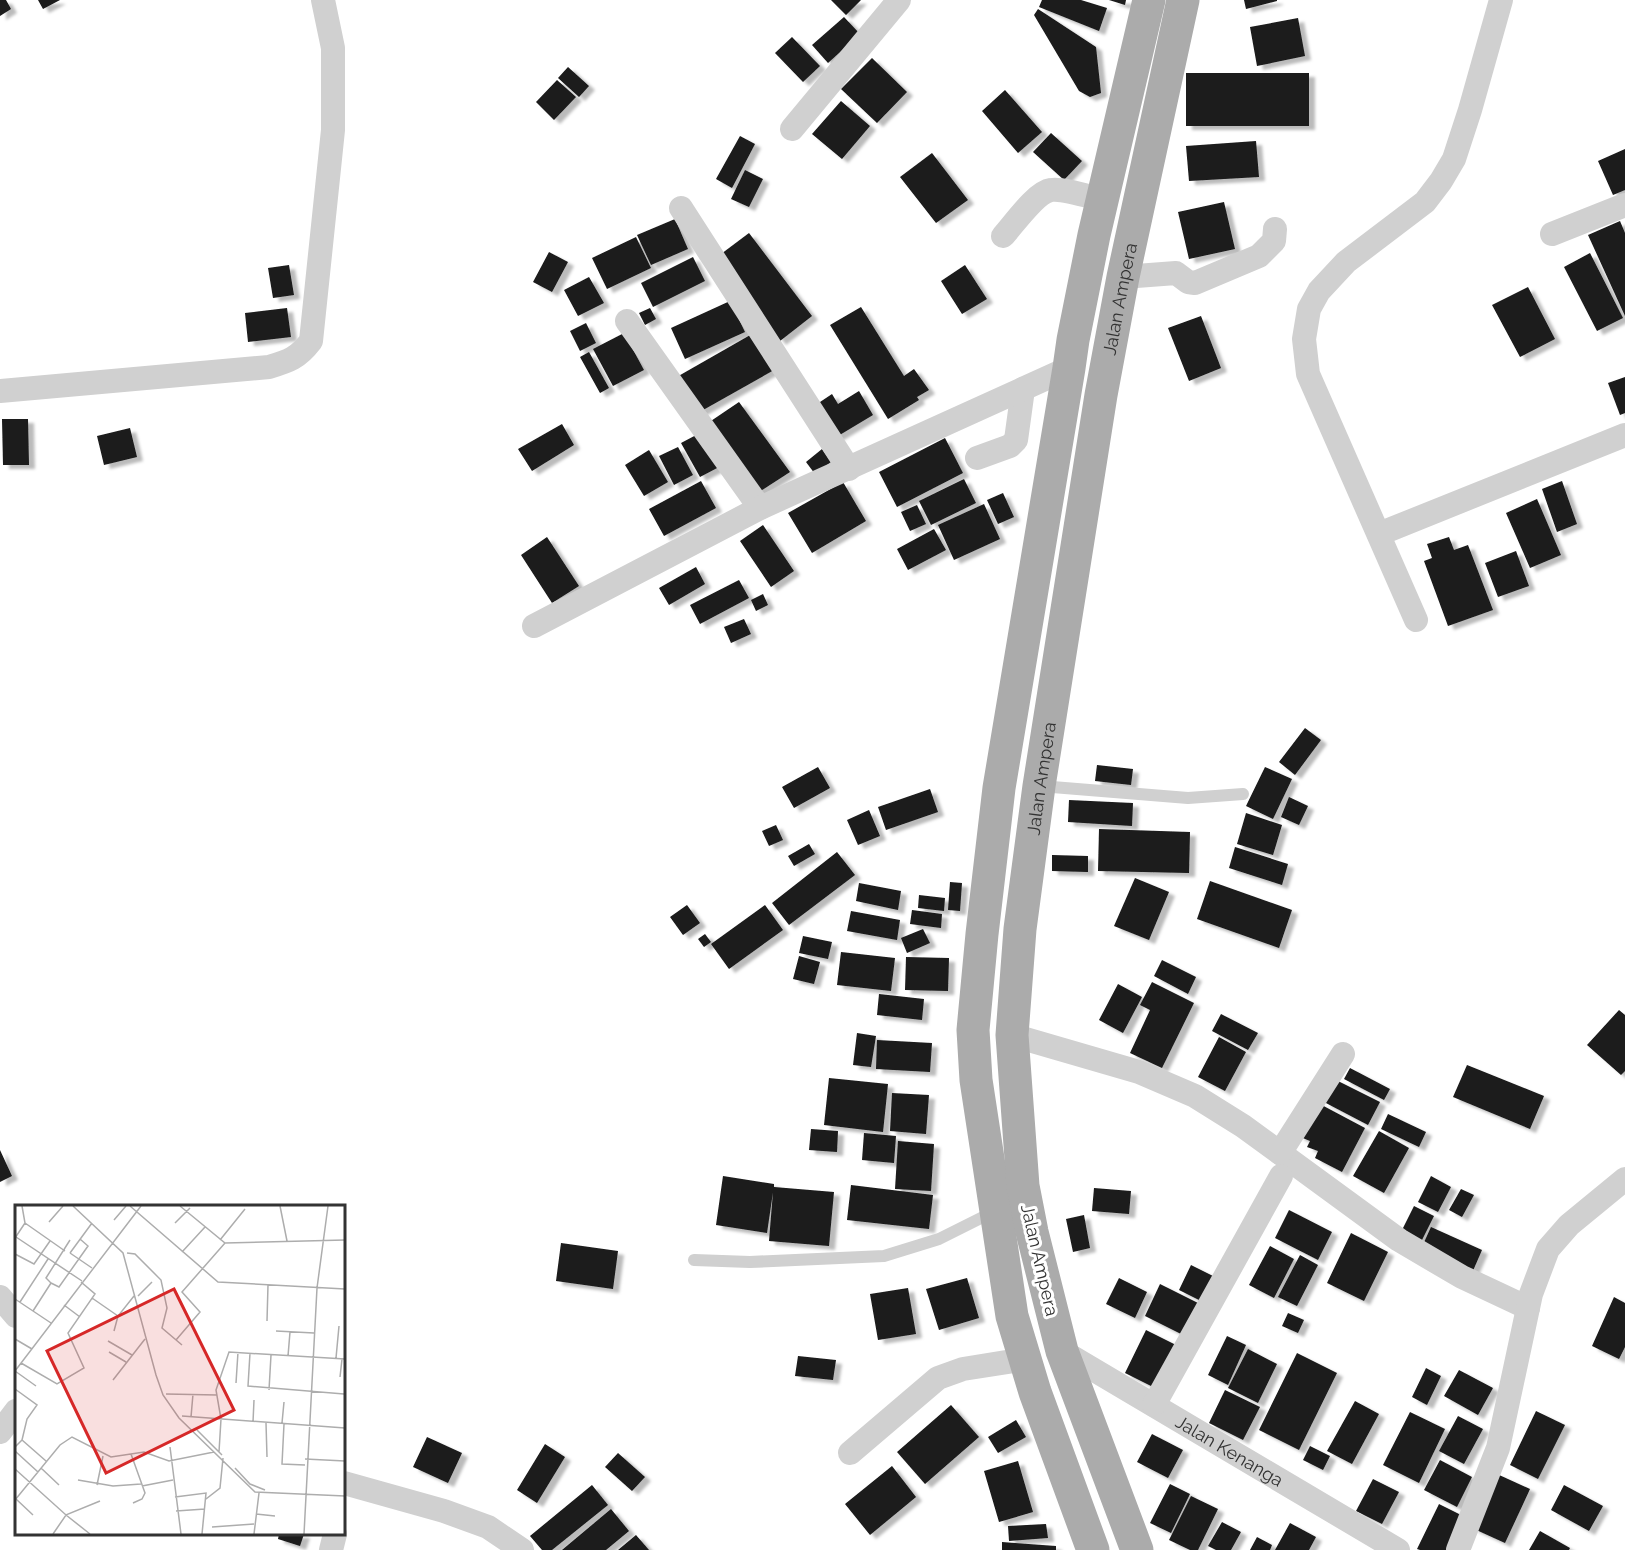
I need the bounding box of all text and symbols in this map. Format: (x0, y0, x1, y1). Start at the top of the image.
street label: Jalan Ampera (1098, 241, 1141, 357)
street label: Jalan Ampera (1022, 720, 1060, 836)
street label: Jalan Ampera (1017, 1202, 1063, 1318)
inset map (15, 1205, 345, 1535)
street label: Jalan Kenanga (1172, 1410, 1287, 1490)

